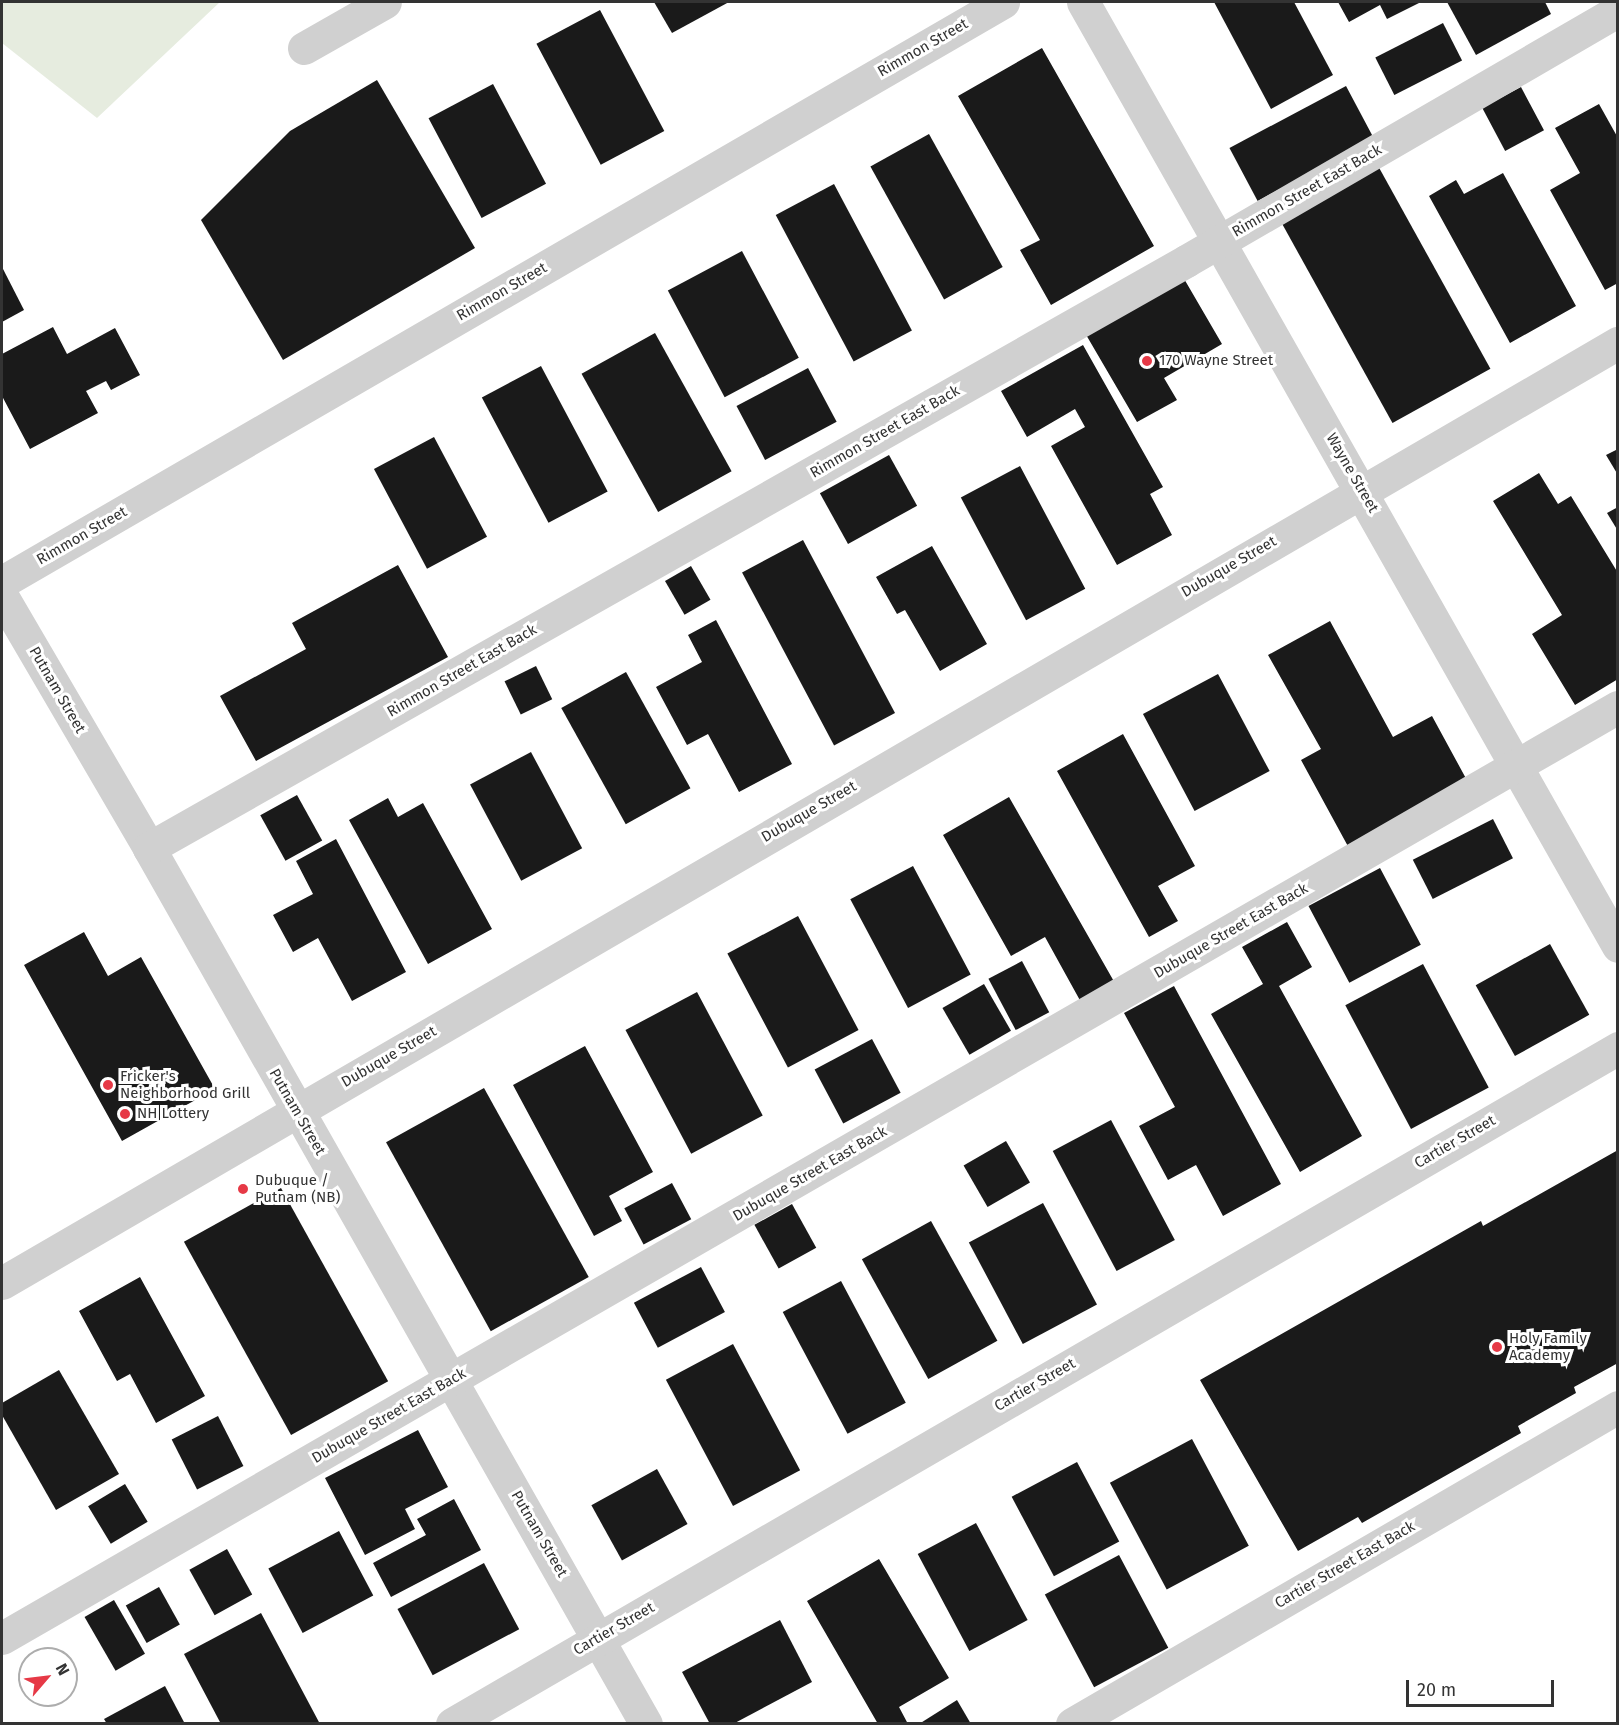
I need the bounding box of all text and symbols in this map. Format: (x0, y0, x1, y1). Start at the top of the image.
street label: Rimmon Street (875, 15, 971, 81)
street label: Rimmon Street East Back (1229, 141, 1385, 241)
street label: Rimmon Street (454, 259, 550, 325)
place label: 170 Wayne Street (1159, 352, 1273, 370)
marker: 170 Wayne Street (1140, 354, 1154, 368)
street label: Rimmon Street East Back (807, 382, 963, 482)
street label: Wayne Street (1322, 430, 1382, 516)
street label: Rimmon Street (34, 503, 130, 569)
street label: Dubuque Street (1178, 533, 1280, 601)
street label: Rimmon Street East Back (384, 621, 540, 721)
street label: Putnam Street (25, 644, 89, 736)
street label: Dubuque Street (758, 778, 860, 846)
street label: Dubuque Street East Back (1151, 879, 1311, 983)
street label: Dubuque Street (338, 1023, 440, 1091)
street label: Putnam Street (265, 1066, 329, 1158)
place label: Fricker's Neighborhood Grill (120, 1067, 250, 1102)
marker: Fricker's Neighborhood Grill (101, 1078, 115, 1092)
place label: NH Lottery (137, 1105, 209, 1123)
marker: NH Lottery (118, 1107, 132, 1121)
street label: Cartier Street (1411, 1112, 1499, 1172)
street label: Dubuque Street East Back (730, 1122, 890, 1226)
place label: Dubuque / Putnam (NB) (255, 1171, 340, 1206)
marker: Dubuque / Putnam (NB) (236, 1182, 250, 1196)
place label: Holy Family Academy (1509, 1329, 1587, 1364)
marker: Holy Family Academy (1490, 1340, 1504, 1354)
street label: Cartier Street (991, 1355, 1079, 1415)
street label: Dubuque Street East Back (309, 1364, 469, 1468)
street label: Putnam Street (507, 1488, 571, 1580)
street label: Cartier Street East Back (1272, 1517, 1418, 1613)
street label: Cartier Street (570, 1599, 658, 1659)
north arrow (18, 1647, 78, 1707)
text: N (52, 1660, 73, 1678)
scale bar (1409, 1668, 1558, 1706)
text: 20 m (1417, 1679, 1456, 1701)

